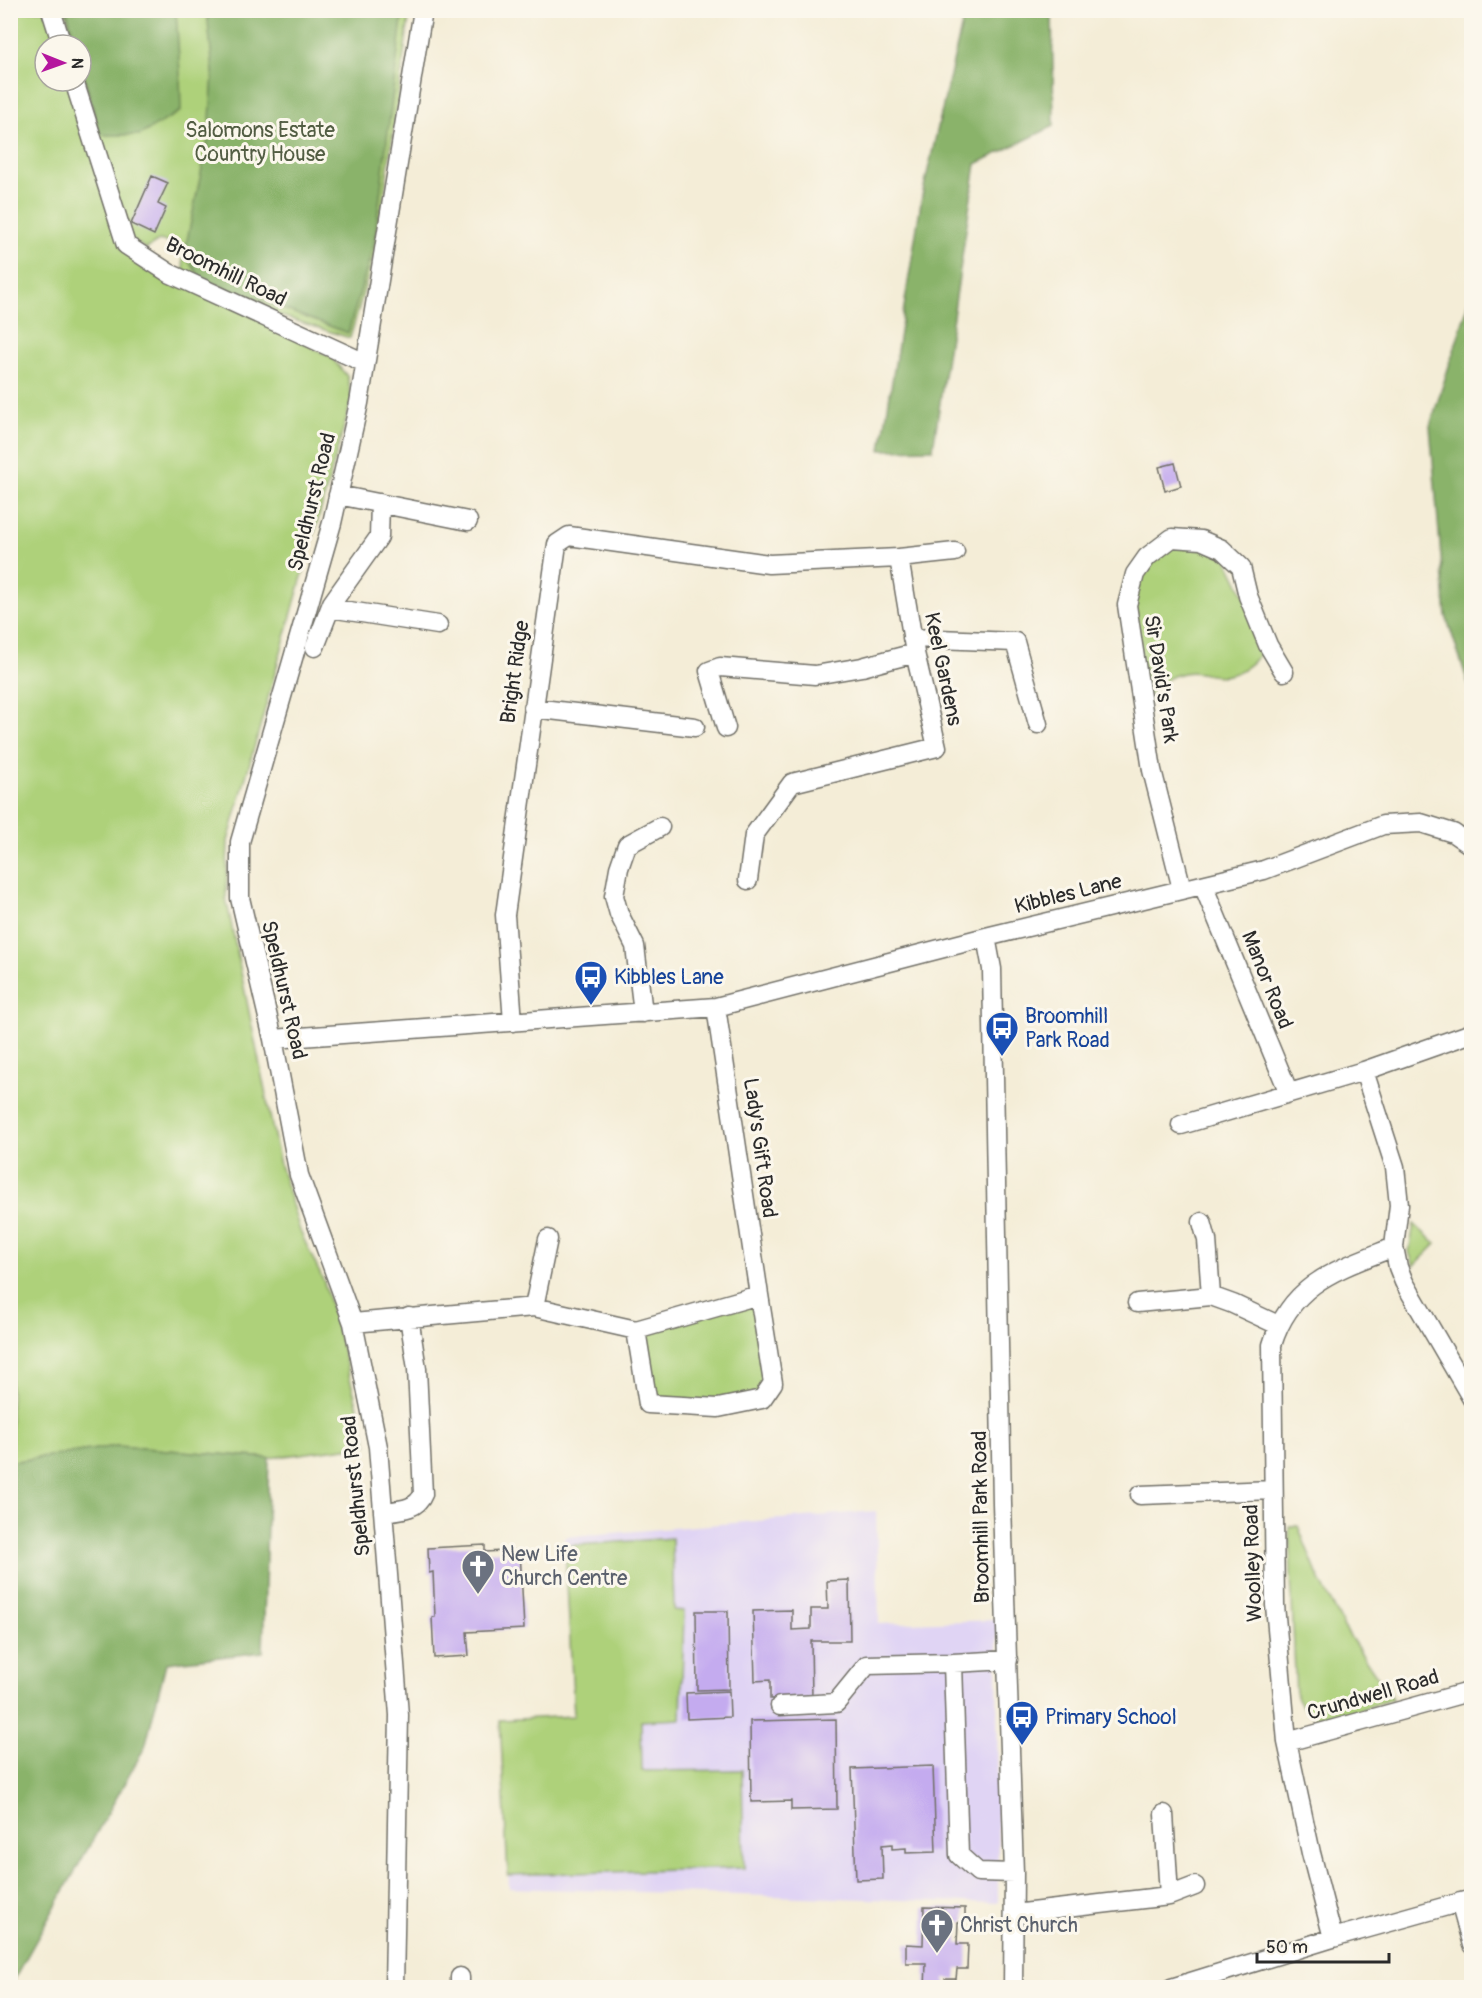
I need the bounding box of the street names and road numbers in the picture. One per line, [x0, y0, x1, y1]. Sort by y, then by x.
street label: Broomhill Road [161, 231, 291, 313]
street label: Speldhurst Road [282, 430, 342, 574]
street label: Keel Gardens [918, 610, 968, 729]
street label: Sir David's Park [1138, 613, 1184, 745]
street label: Bright Ridge [494, 618, 536, 725]
street label: Kibbles Lane [1012, 867, 1125, 920]
street label: Speldhurst Road [255, 918, 313, 1062]
street label: Manor Road [1235, 927, 1299, 1033]
street label: Lady's Gift Road [737, 1076, 783, 1220]
street label: Speldhurst Road [335, 1414, 377, 1558]
street label: Broomhill Park Road [966, 1430, 996, 1604]
street label: Woolley Road [1237, 1504, 1269, 1622]
street label: Crundwell Road [1304, 1663, 1442, 1727]

